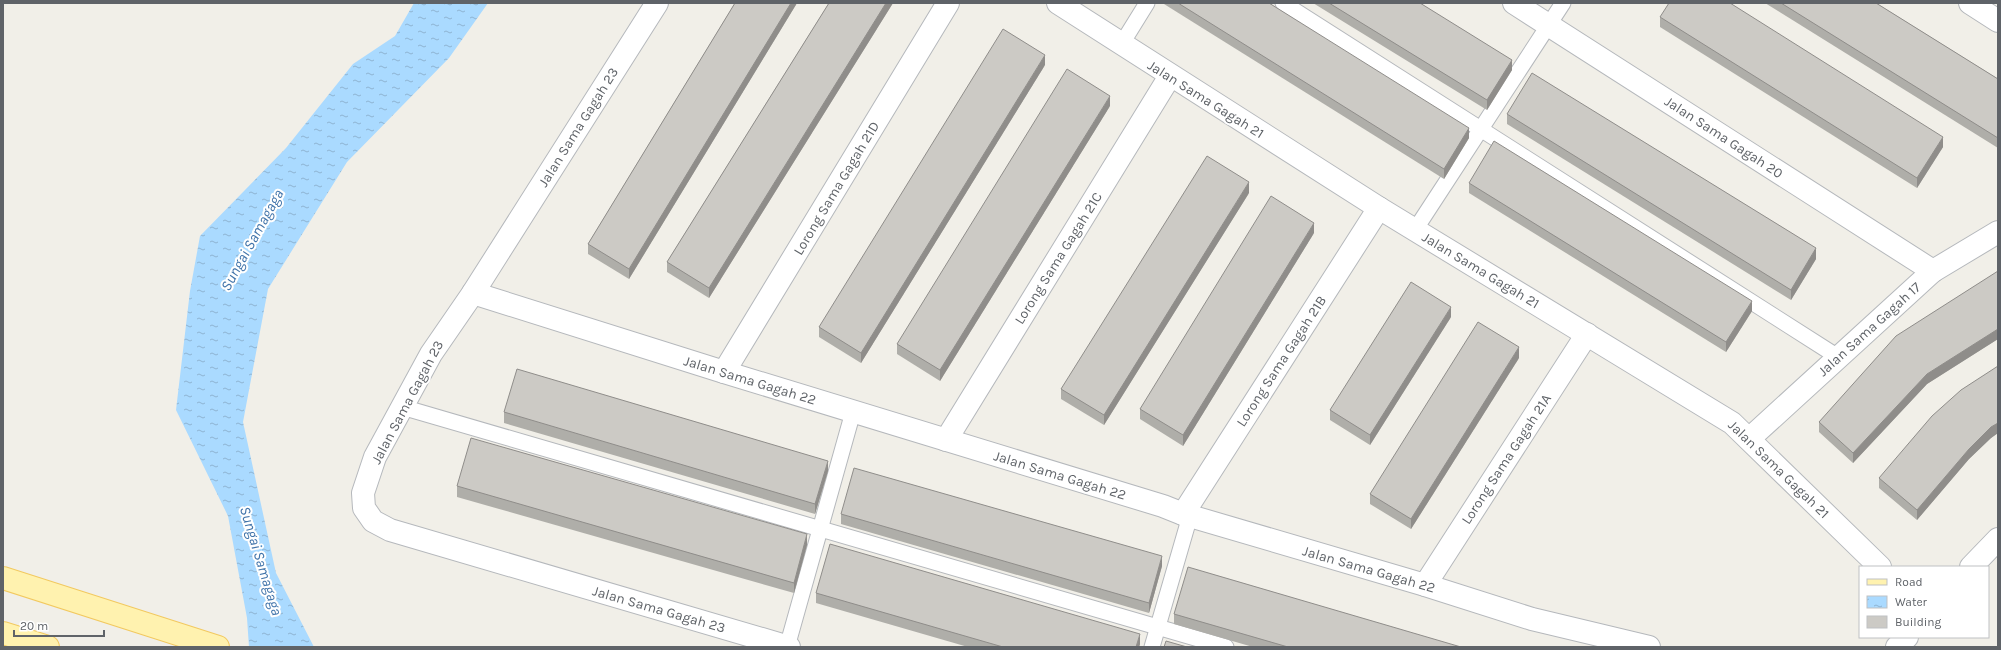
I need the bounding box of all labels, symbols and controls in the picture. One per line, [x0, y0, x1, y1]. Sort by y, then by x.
street label: Jalan Sama Gagah 21 [1144, 57, 1267, 142]
street label: Jalan Sama Gagah 23 [535, 64, 622, 190]
street label: Jalan Sama Gagah 20 [1661, 93, 1786, 182]
street label: Lorong Sama Gagah 21D [790, 118, 883, 258]
water label: Sungai Samagaga [217, 186, 287, 294]
street label: Lorong Sama Gagah 21C [1011, 189, 1106, 327]
street label: Jalan Sama Gagah 21 [1419, 229, 1543, 312]
street label: Jalan Sama Gagah 17 [1814, 278, 1925, 380]
street label: Lorong Sama Gagah 21B [1233, 293, 1330, 430]
street label: Jalan Sama Gagah 23 [368, 338, 447, 467]
street label: Jalan Sama Gagah 22 [682, 352, 818, 409]
street label: Lorong Sama Gagah 21A [1458, 391, 1555, 528]
street label: Jalan Sama Gagah 21 [1725, 417, 1833, 522]
street label: Jalan Sama Gagah 22 [992, 447, 1128, 504]
water label: Sungai Samagaga [236, 504, 286, 618]
street label: Jalan Sama Gagah 22 [1300, 542, 1437, 597]
legend [1859, 566, 1989, 638]
text: Road [1895, 575, 1923, 589]
street label: Jalan Sama Gagah 23 [590, 582, 727, 637]
text: Water [1895, 595, 1928, 609]
scale bar [14, 612, 104, 638]
text: Building [1895, 615, 1942, 629]
text: 20 m [20, 619, 48, 633]

